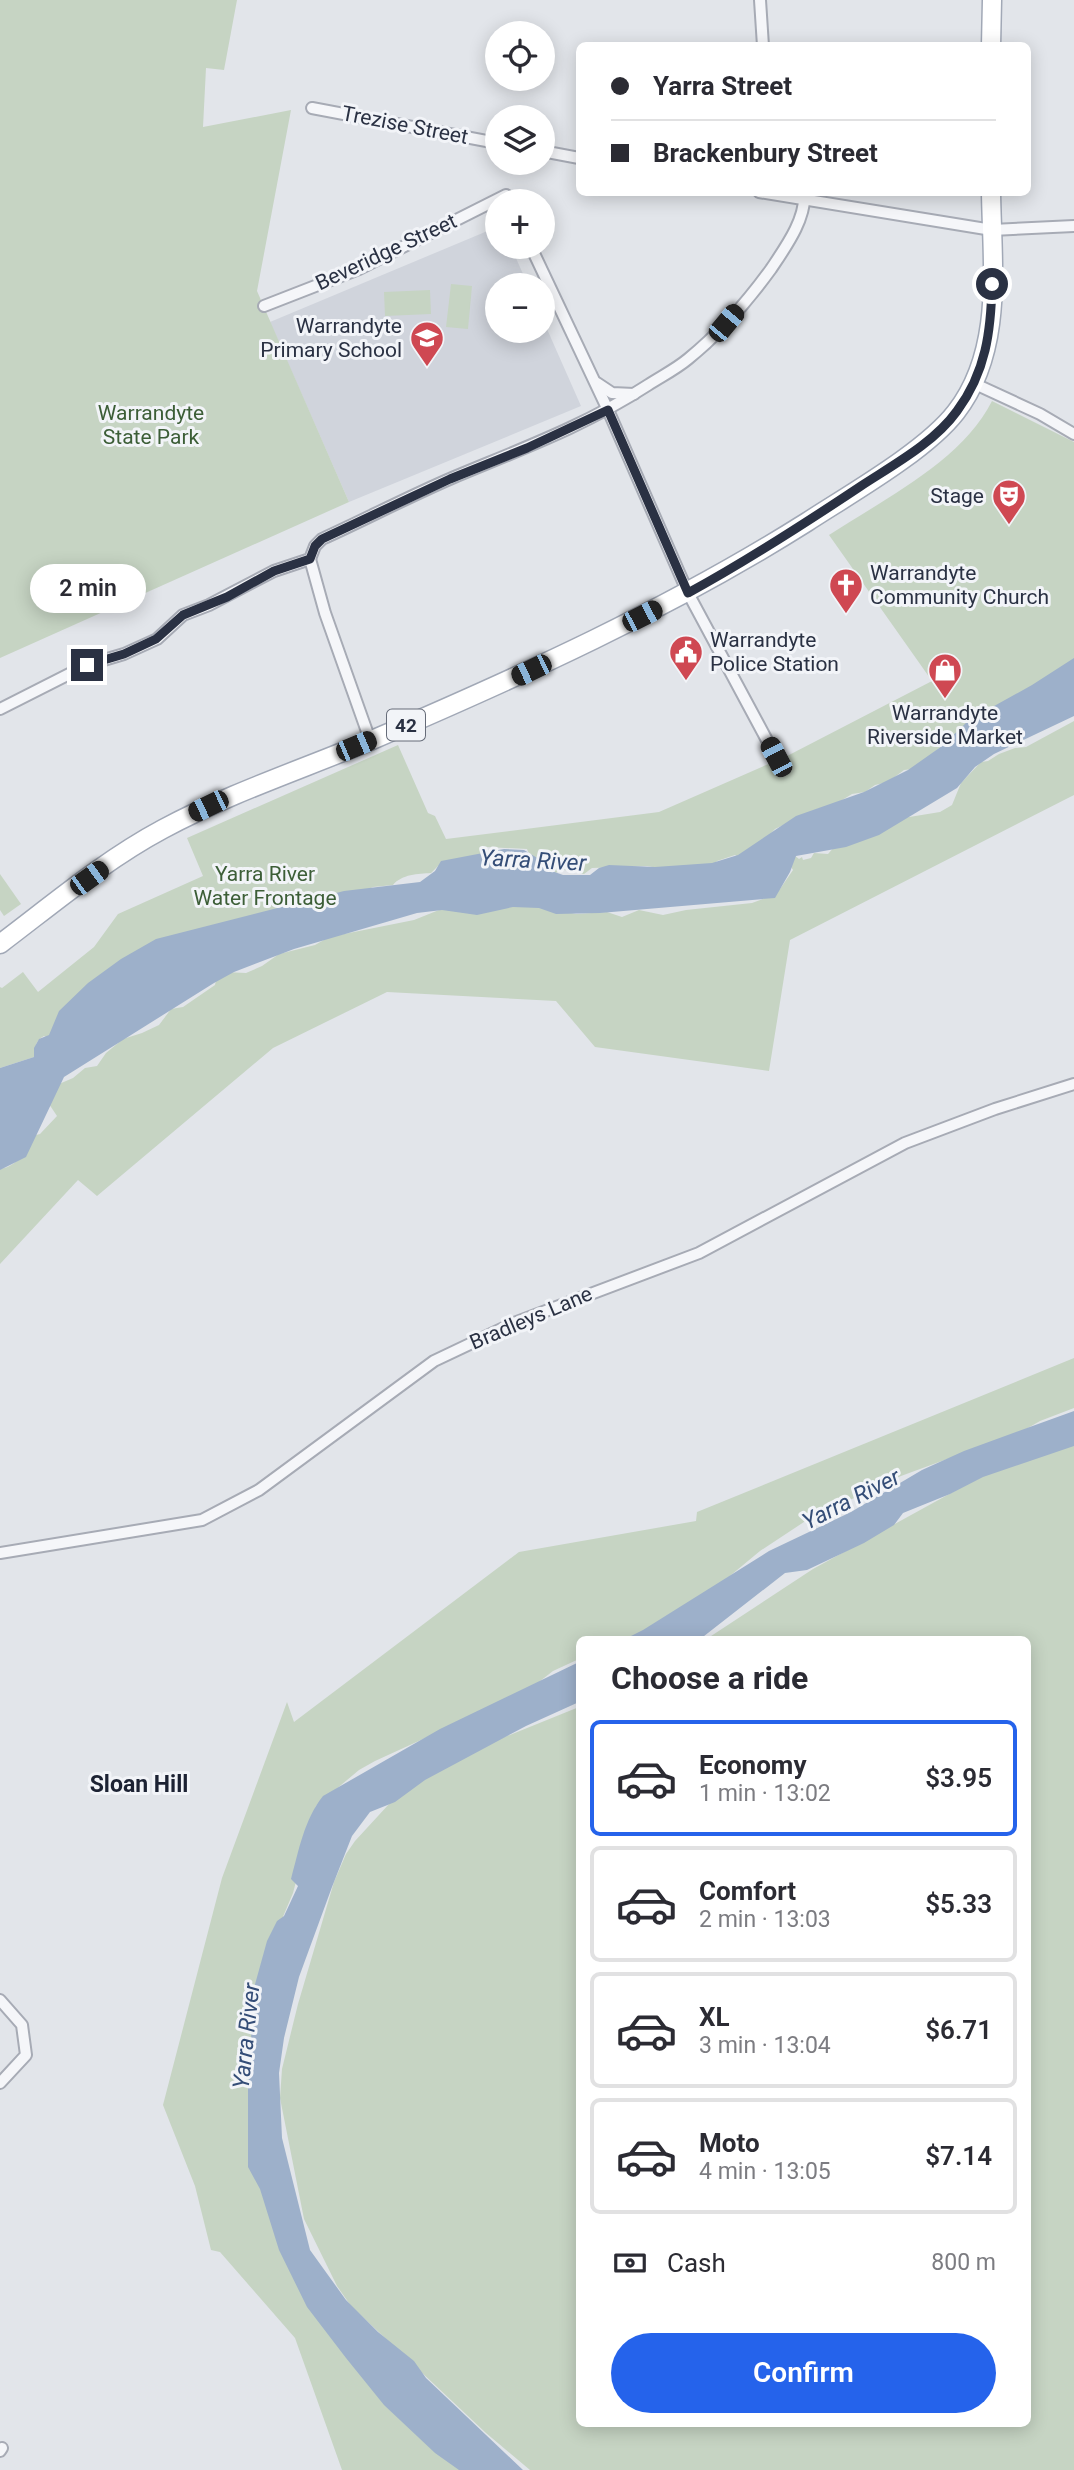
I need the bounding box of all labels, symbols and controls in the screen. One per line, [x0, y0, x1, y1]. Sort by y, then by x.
map controls [485, 21, 555, 343]
button: locate [485, 21, 555, 91]
text: Yarra Street [653, 71, 792, 101]
street label: Trezise Street [340, 101, 470, 149]
button: layers [485, 105, 555, 175]
text: Brackenbury Street [653, 138, 878, 168]
button: + [485, 189, 555, 259]
street label: Beveridge Street [312, 209, 460, 295]
route start [976, 268, 1008, 300]
button: − [485, 273, 555, 343]
car [705, 300, 748, 346]
place label: Warrandyte Primary School [260, 314, 402, 362]
school or university icon: Warrandyte Primary School [408, 319, 446, 368]
park label: Warrandyte State Park [98, 401, 204, 449]
theatre icon: Stage [990, 477, 1028, 526]
place label: Stage [930, 484, 984, 508]
place label: Warrandyte Community Church [870, 561, 1049, 609]
callout: 2 min [29, 564, 145, 612]
church icon: Warrandyte Community Church [827, 566, 865, 615]
text: 2 min [59, 575, 117, 602]
car [619, 597, 666, 635]
place label: Warrandyte Police Station [710, 628, 839, 676]
public building icon: Warrandyte Police Station [667, 633, 705, 682]
route end [71, 649, 103, 681]
car [508, 651, 555, 689]
shop icon: Warrandyte Riverside Market [926, 651, 964, 700]
place label: Warrandyte Riverside Market [867, 701, 1023, 749]
road number: 42 [387, 710, 425, 740]
car [333, 728, 380, 764]
car [757, 734, 796, 780]
car [185, 787, 232, 825]
water label: Yarra River [479, 844, 588, 877]
car [66, 857, 113, 899]
park label: Yarra River Water Frontage [193, 862, 337, 910]
street label: Bradleys Lane [466, 1281, 596, 1355]
water label: Yarra River [798, 1463, 906, 1536]
text: Choose a ride [611, 1659, 808, 1697]
icon: car [615, 1747, 678, 1810]
text: Economy [699, 1750, 806, 1780]
text: $3.95 [925, 1763, 992, 1793]
district label: Sloan Hill [90, 1771, 188, 1798]
text: 1 min · 13:02 [699, 1780, 831, 1807]
icon: car [615, 1873, 678, 1936]
text: Comfort [699, 1876, 796, 1906]
text: $5.33 [925, 1889, 992, 1919]
text: 2 min · 13:03 [699, 1906, 831, 1933]
water label: Yarra River [228, 1980, 266, 2090]
icon: car [615, 1999, 678, 2062]
text: XL [699, 2002, 730, 2032]
text: $6.71 [925, 2015, 992, 2045]
text: 3 min · 13:04 [699, 2032, 831, 2059]
icon: car [615, 2125, 678, 2188]
text: Moto [699, 2128, 760, 2158]
text: $7.14 [925, 2141, 992, 2171]
text: 4 min · 13:05 [699, 2158, 831, 2185]
icon: cash [611, 2244, 649, 2282]
text: Cash [667, 2248, 726, 2278]
text: 800 m [931, 2249, 996, 2276]
button: Confirm [611, 2333, 996, 2413]

